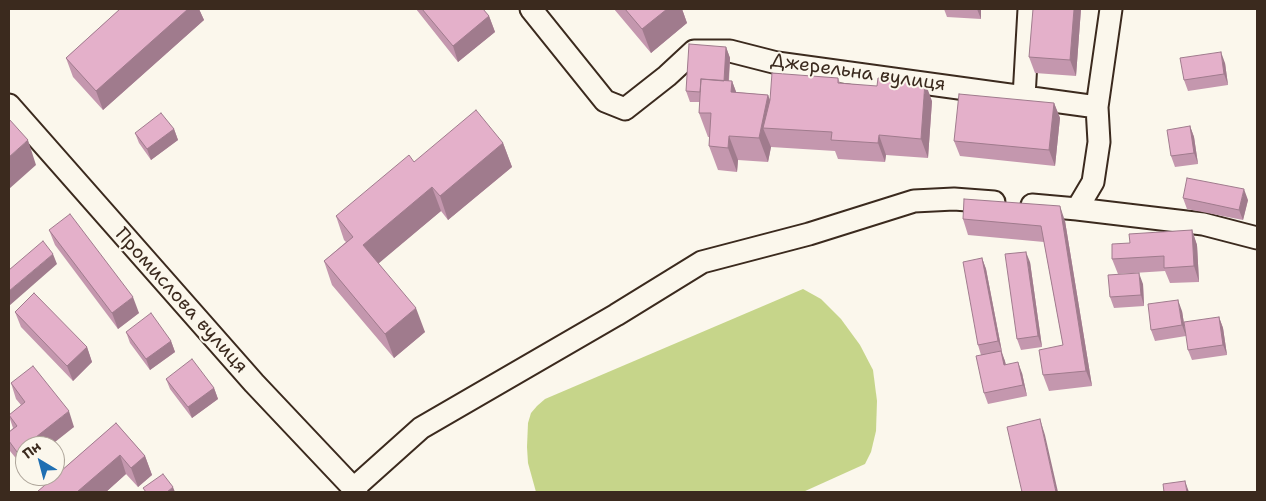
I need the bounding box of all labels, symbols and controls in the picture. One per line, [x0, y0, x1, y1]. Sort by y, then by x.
street label: Джерельна вулиця [769, 49, 947, 97]
street label: Промислова вулиця [110, 224, 252, 378]
north arrow [15, 436, 65, 486]
text: Пн [19, 437, 44, 463]

